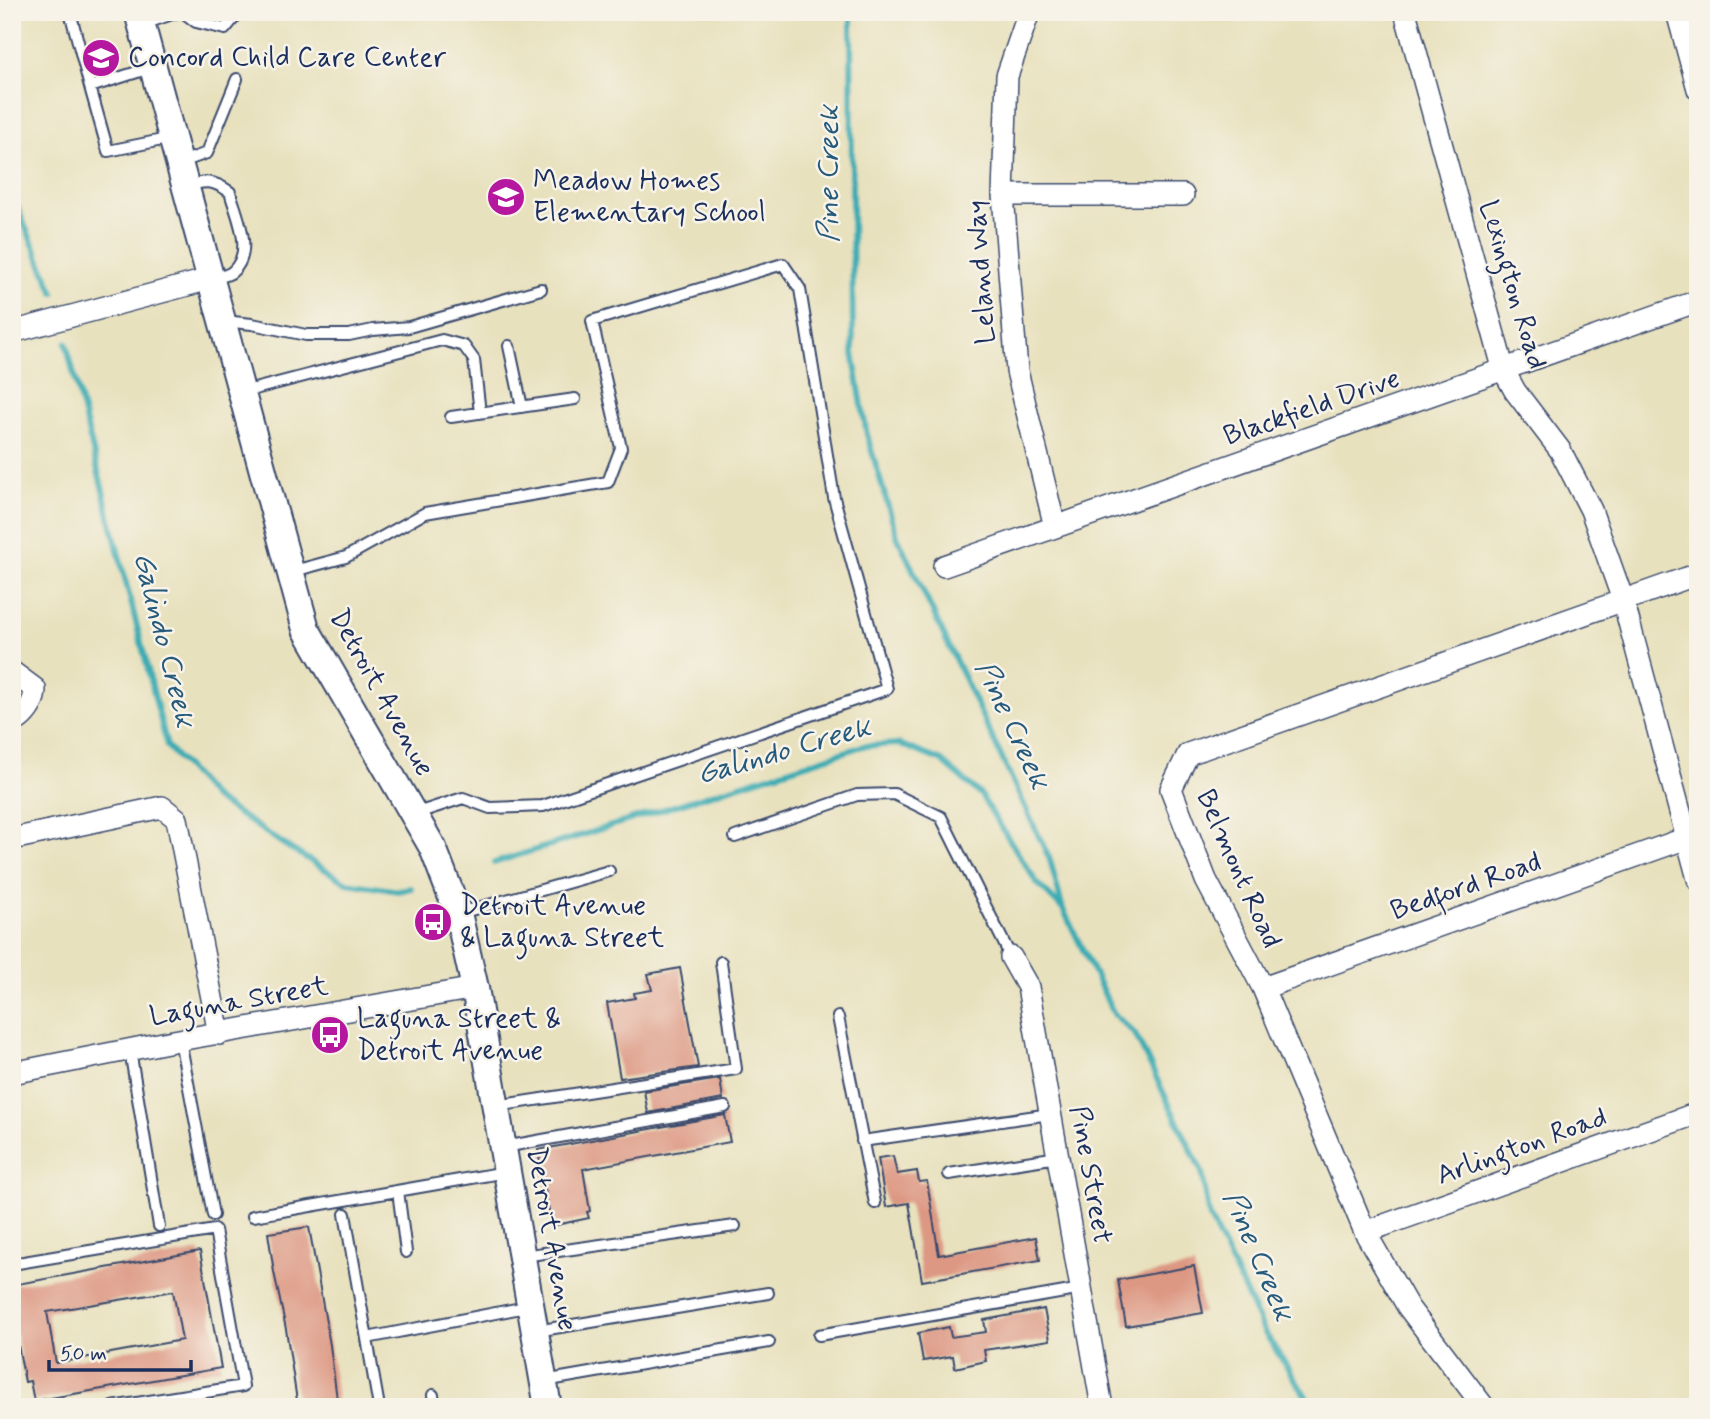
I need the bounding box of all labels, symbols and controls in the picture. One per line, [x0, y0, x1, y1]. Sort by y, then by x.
school or university icon: Concord Child Care Center [80, 37, 122, 79]
place label: Concord Child Care Center [128, 40, 447, 77]
water label: Pine Creek [810, 104, 849, 243]
place label: Meadow Homes Elementary School [533, 163, 766, 232]
school or university icon: Meadow Homes Elementary School [485, 176, 527, 218]
street label: Lexington Road [1466, 196, 1555, 375]
street label: Leland Way [959, 199, 1005, 345]
street label: Blackfield Drive [1219, 361, 1405, 455]
water label: Galindo Creek [123, 548, 205, 733]
street label: Detroit Avenue [320, 603, 442, 783]
water label: Pine Creek [965, 654, 1059, 797]
water label: Galindo Creek [692, 707, 877, 794]
street label: Belmont Road [1187, 784, 1289, 954]
street label: Bedford Road [1386, 844, 1547, 932]
place label: Detroit Avenue & Laguna Street [460, 888, 665, 960]
bus stop icon: Detroit Avenue & Laguna Street [412, 901, 454, 943]
street label: Laguna Street [147, 968, 332, 1039]
place label: Laguna Street & Detroit Avenue [357, 1001, 561, 1070]
bus stop icon: Laguna Street & Detroit Avenue [309, 1014, 351, 1056]
street label: Arlington Road [1432, 1099, 1613, 1198]
street label: Pine Street [1060, 1103, 1120, 1247]
street label: Detroit Avenue [517, 1144, 585, 1334]
water label: Pine Creek [1213, 1185, 1303, 1328]
scale bar [49, 1328, 191, 1372]
text: 50 m [60, 1340, 107, 1368]

